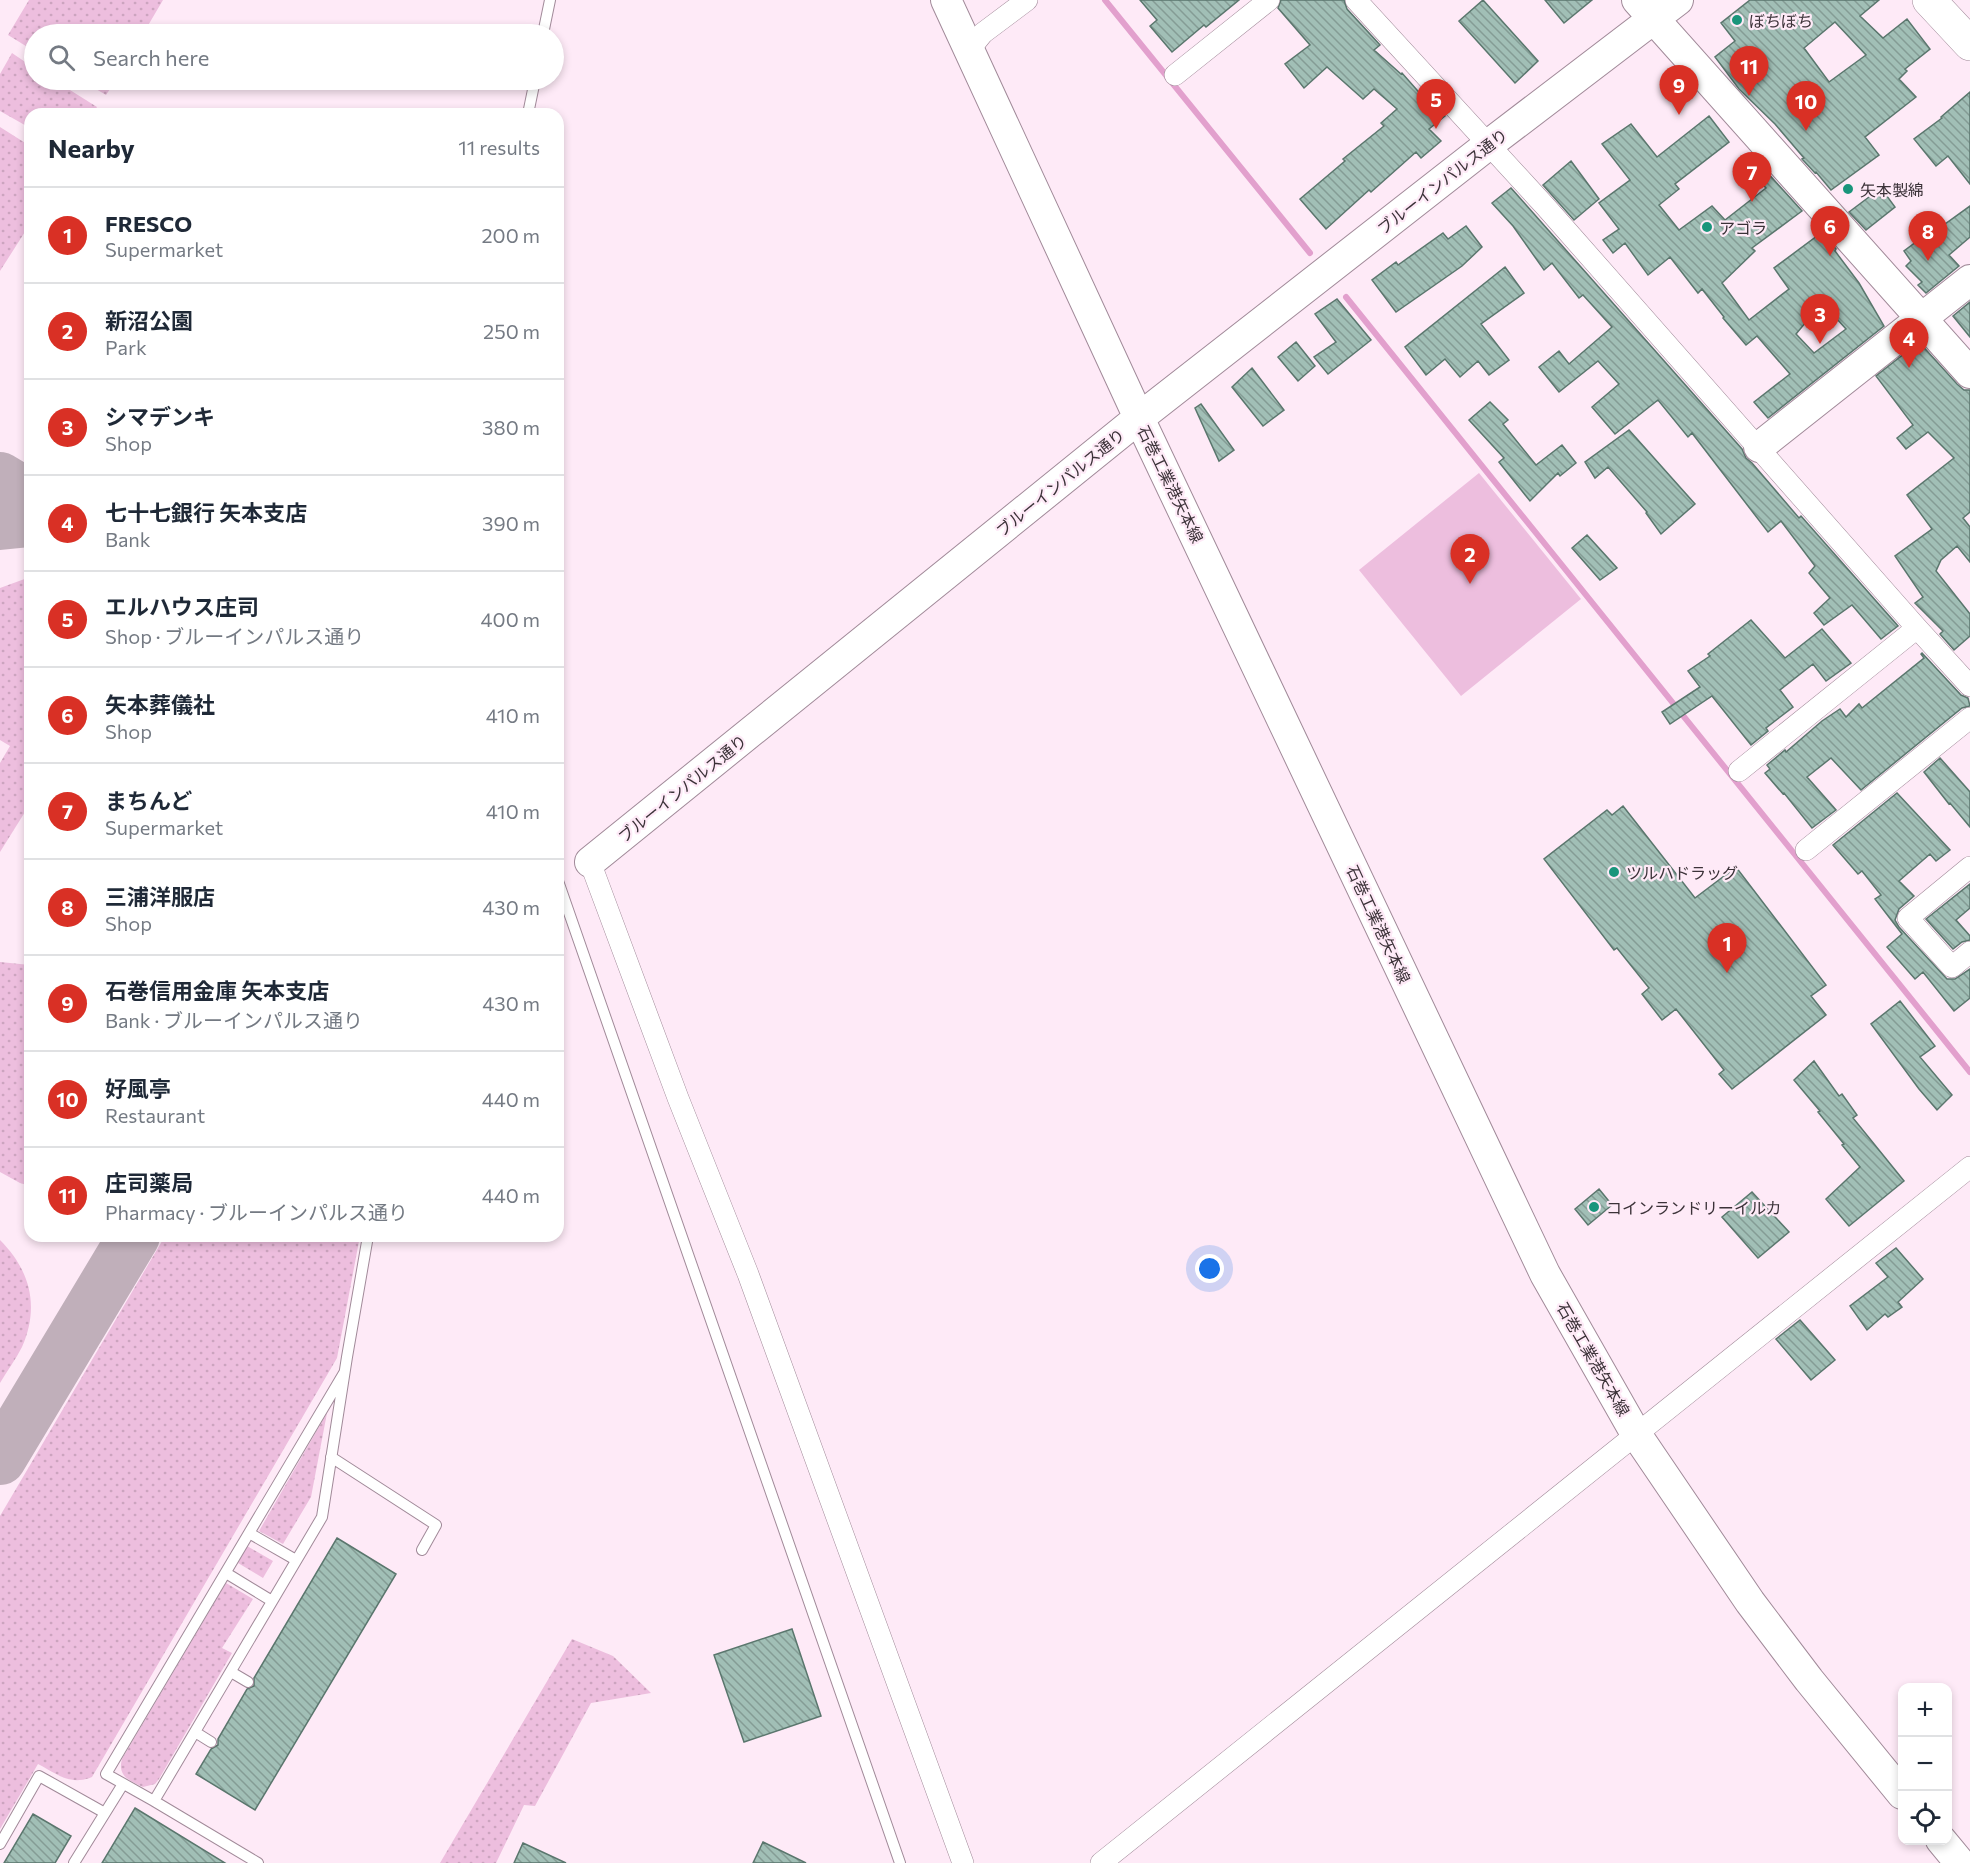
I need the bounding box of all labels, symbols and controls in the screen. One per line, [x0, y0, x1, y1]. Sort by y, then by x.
place label: ぼちぼち [1749, 11, 1813, 30]
marker: ぼちぼち [1730, 13, 1744, 27]
search box [24, 24, 564, 90]
icon: search [45, 41, 78, 74]
text: Search here [93, 44, 209, 71]
pin: 11 [1730, 46, 1768, 96]
pin: 9 [1660, 66, 1698, 115]
pin: 5 [1416, 80, 1456, 129]
pin: 10 [1786, 82, 1826, 131]
street label: ブルーインパルス通り [1373, 124, 1511, 238]
text: Nearby [48, 132, 135, 163]
text: 11 results [458, 135, 540, 159]
pin: 7 [1732, 152, 1772, 202]
place label: 矢本製綿 [1860, 180, 1924, 199]
marker: 矢本製綿 [1841, 182, 1855, 196]
pin: 6 [1810, 206, 1850, 256]
text: FRESCO [105, 210, 192, 237]
pin: 8 [1908, 212, 1948, 261]
place label: アゴラ [1719, 218, 1767, 237]
marker: アゴラ [1700, 220, 1714, 234]
text: 1 [63, 223, 72, 247]
text: 200 m [482, 223, 540, 247]
text: Supermarket [105, 237, 223, 261]
pin: 3 [1800, 294, 1840, 344]
text: 新沼公園 [105, 307, 193, 334]
pin: 4 [1890, 318, 1928, 368]
text: 2 [62, 319, 73, 343]
text: 250 m [483, 319, 540, 343]
text: Park [105, 335, 147, 359]
text: シマデンキ [105, 403, 215, 430]
text: 3 [62, 415, 73, 439]
text: 380 m [482, 415, 540, 439]
street label: 石巻工業港矢本線 [1134, 422, 1208, 546]
street label: ブルーインパルス通り [992, 424, 1128, 540]
text: Shop [105, 431, 152, 455]
text: 七十七銀行 矢本支店 [105, 499, 307, 526]
text: 4 [61, 511, 74, 535]
text: 390 m [482, 511, 540, 535]
text: Bank [105, 527, 151, 551]
pin: 2 [1450, 534, 1490, 584]
text: エルハウス庄司 [105, 593, 259, 620]
text: 5 [62, 607, 73, 631]
text: 400 m [481, 607, 540, 631]
text: Shop · ブルーインパルス通り [105, 624, 364, 648]
text: 矢本葬儀社 [105, 691, 215, 718]
text: 6 [61, 703, 74, 727]
text: 410 m [486, 703, 540, 727]
text: Shop [105, 719, 152, 743]
street label: ブルーインパルス通り [614, 730, 750, 846]
text: まちんど [105, 787, 192, 814]
text: 7 [62, 799, 73, 823]
text: 410 m [486, 799, 540, 823]
text: Supermarket [105, 815, 223, 839]
street label: 石巻工業港矢本線 [1343, 862, 1415, 986]
place label: ツルハドラッグ [1626, 863, 1738, 882]
marker: ツルハドラッグ [1607, 865, 1621, 879]
text: 三浦洋服店 [105, 883, 215, 910]
text: 8 [61, 895, 74, 919]
text: 430 m [482, 895, 540, 919]
text: Shop [105, 911, 152, 935]
pin: 1 [1708, 924, 1746, 973]
text: 石巻信用金庫 矢本支店 [105, 977, 329, 1004]
text: 9 [61, 991, 74, 1015]
text: 430 m [482, 991, 540, 1015]
text: Bank · ブルーインパルス通り [105, 1008, 363, 1032]
text: 好風亭 [105, 1075, 171, 1102]
text: 10 [56, 1087, 79, 1111]
text: 440 m [482, 1087, 540, 1111]
text: Restaurant [105, 1103, 205, 1127]
text: 庄司薬局 [105, 1169, 193, 1196]
text: 11 [58, 1183, 77, 1207]
text: 440 m [482, 1183, 540, 1207]
place label: コインランドリーイルカ [1606, 1198, 1782, 1217]
text: Pharmacy · ブルーインパルス通り [105, 1200, 408, 1224]
marker: コインランドリーイルカ [1587, 1200, 1601, 1214]
your location [1195, 1254, 1224, 1283]
street label: 石巻工業港矢本線 [1554, 1299, 1634, 1419]
map controls [1898, 1683, 1952, 1845]
button: + [1898, 1683, 1952, 1737]
button: − [1898, 1737, 1952, 1791]
button: locate [1898, 1791, 1952, 1845]

